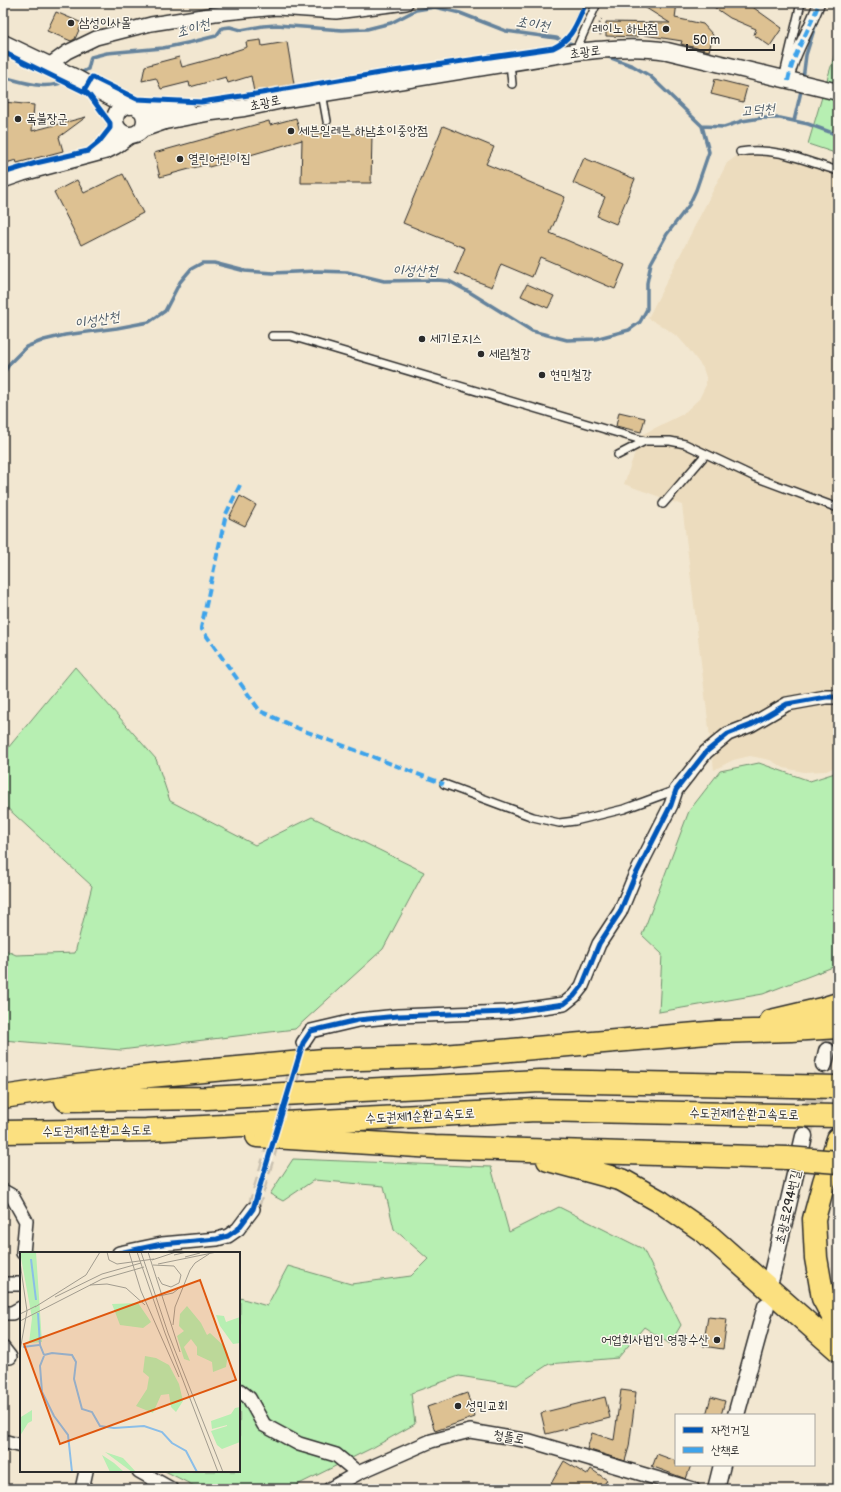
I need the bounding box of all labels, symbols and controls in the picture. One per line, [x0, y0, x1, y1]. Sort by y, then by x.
water label: 초이천 [515, 13, 553, 35]
place label: 삼성이사몰 [79, 15, 131, 31]
water label: 초이천 [174, 15, 213, 41]
marker: 삼성이사몰 [66, 18, 76, 28]
place label: 레이노 하남점 [592, 21, 658, 37]
marker: 레이노 하남점 [661, 24, 671, 34]
scale bar [687, 26, 774, 52]
text: 50 m [693, 33, 720, 48]
street label: 초광로 [568, 42, 602, 62]
street label: 초광로 [248, 92, 282, 114]
water label: 고덕천 [740, 100, 777, 120]
place label: 독불장군 [26, 111, 68, 127]
marker: 독불장군 [13, 114, 23, 124]
place label: 세븐일레븐 하남초이중앙점 [299, 123, 428, 139]
marker: 세븐일레븐 하남초이중앙점 [286, 126, 296, 136]
place label: 열린어린이집 [188, 151, 251, 167]
marker: 열린어린이집 [175, 154, 185, 164]
water label: 이성산천 [392, 262, 439, 279]
water label: 이성산천 [73, 307, 122, 332]
place label: 세기로지스 [430, 331, 482, 347]
marker: 세기로지스 [417, 334, 427, 344]
place label: 세림철강 [489, 346, 531, 362]
marker: 세림철강 [476, 349, 486, 359]
place label: 현민철강 [550, 367, 592, 383]
marker: 현민철강 [537, 370, 547, 380]
street label: 수도권제1순환고속도로 [365, 1105, 475, 1127]
street label: 수도권제1순환고속도로 [689, 1105, 799, 1123]
street label: 수도권제1순환고속도로 [42, 1122, 152, 1140]
street label: 초광로294번길 [772, 1168, 804, 1246]
inset map [20, 1252, 240, 1472]
place label: 어업회사법인 영광수산 [601, 1332, 709, 1348]
marker: 어업회사법인 영광수산 [712, 1335, 722, 1345]
place label: 성민교회 [466, 1398, 508, 1414]
marker: 성민교회 [453, 1401, 463, 1411]
legend [675, 1414, 815, 1466]
text: 자전거길 [711, 1423, 750, 1438]
street label: 청뜰로 [492, 1426, 526, 1448]
text: 산책로 [711, 1443, 740, 1458]

